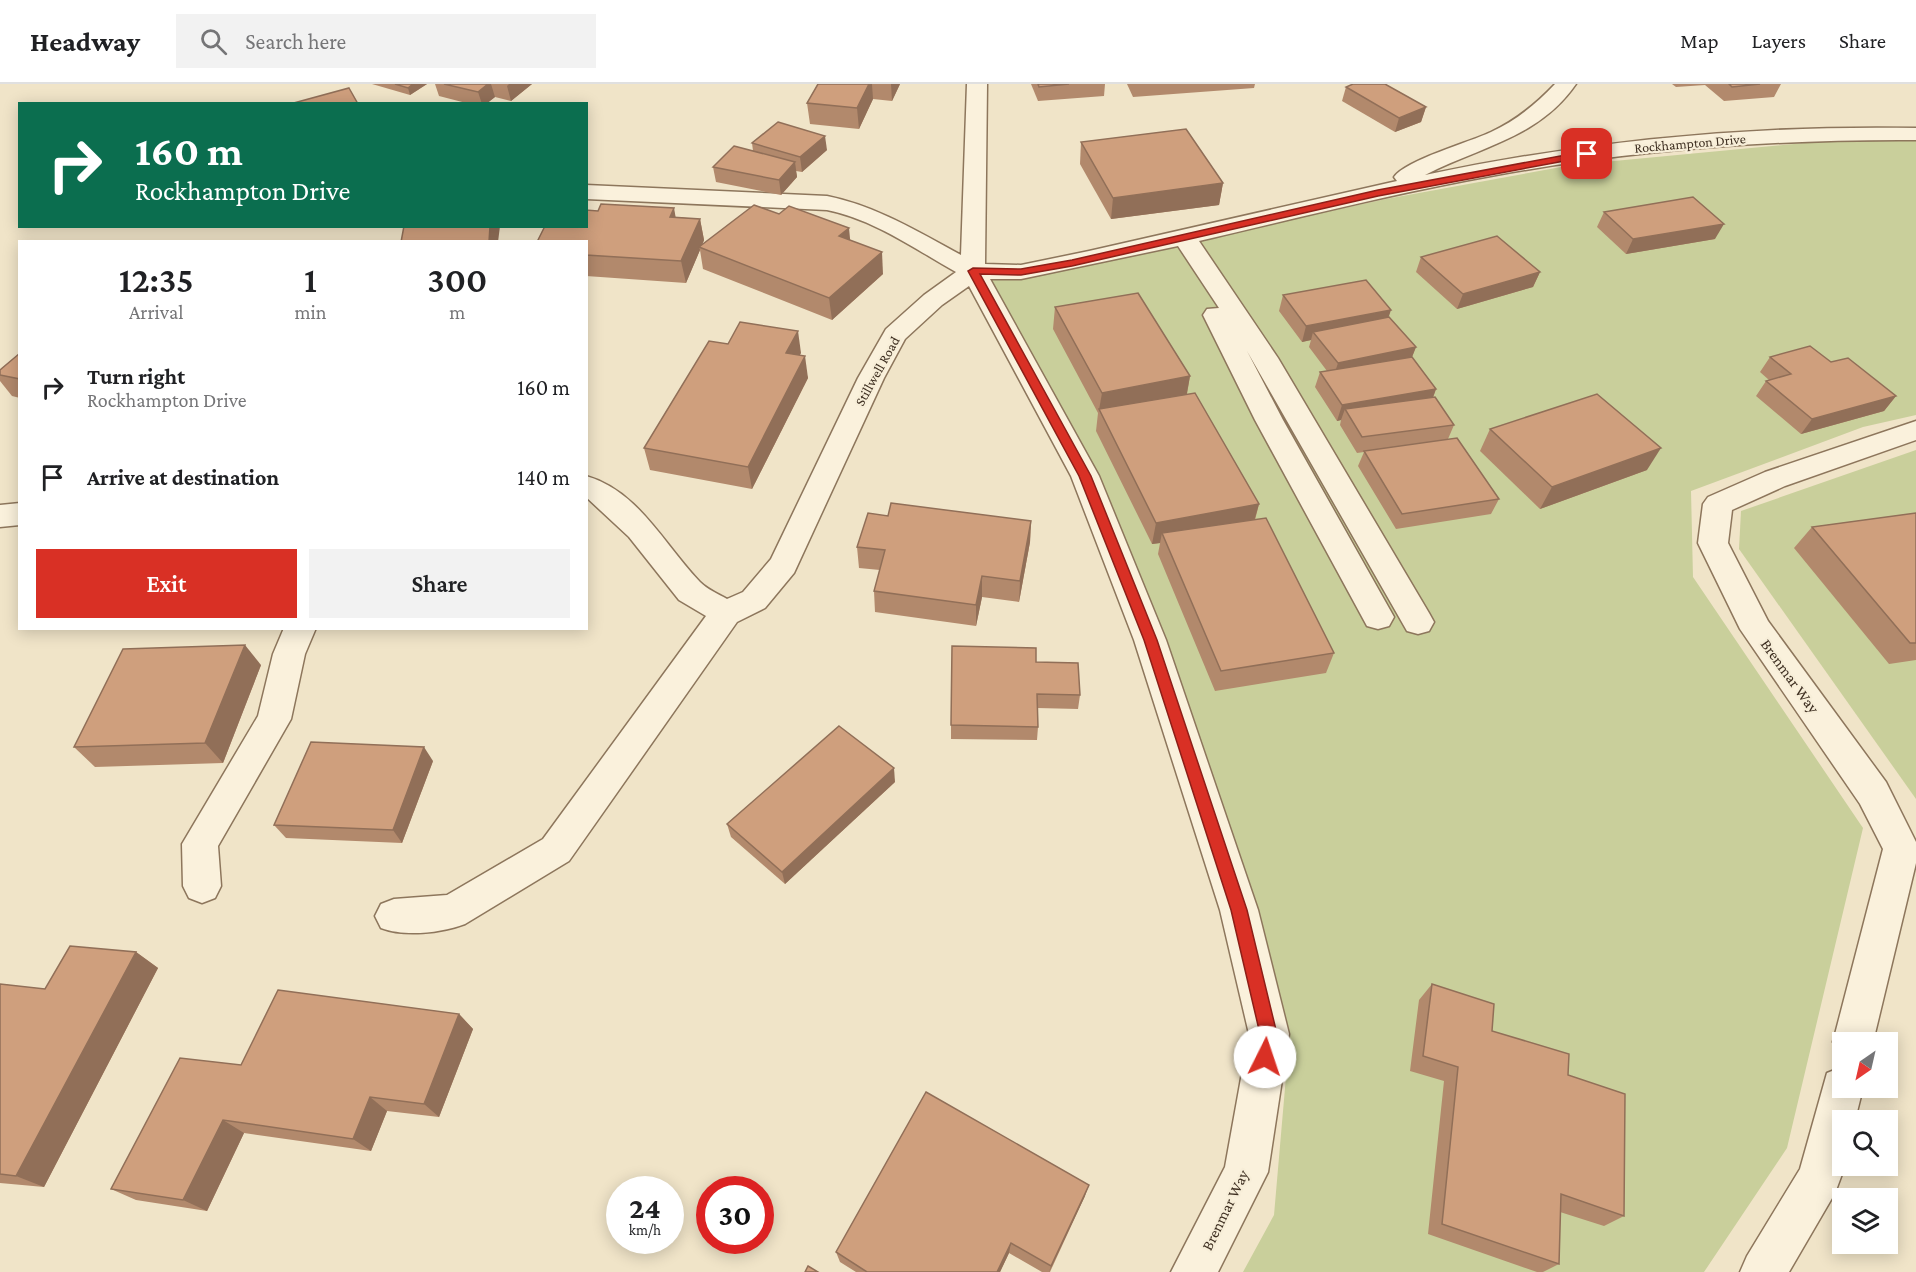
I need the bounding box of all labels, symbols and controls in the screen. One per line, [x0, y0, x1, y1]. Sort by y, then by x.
search box [176, 14, 596, 68]
icon: search [197, 25, 230, 58]
text: Headway [30, 26, 140, 57]
text: Search here [245, 29, 346, 54]
text: Map [1680, 29, 1719, 53]
text: Layers [1752, 29, 1806, 53]
text: Share [1839, 29, 1886, 53]
icon: right [36, 126, 114, 204]
text: 160 m [135, 127, 243, 174]
pin [1561, 128, 1612, 179]
street label: Rockhampton Drive [1634, 130, 1746, 156]
icon: arrive [1570, 137, 1603, 170]
text: Rockhampton Drive [135, 176, 350, 206]
text: 12:35 [119, 260, 194, 300]
text: 1 [304, 260, 317, 300]
text: 300 [427, 260, 487, 300]
text: Arrival [129, 301, 183, 323]
text: min [294, 301, 327, 323]
text: m [449, 301, 465, 323]
street label: Stillwell Road [851, 333, 903, 409]
text: Turn right [87, 364, 185, 389]
icon: right [36, 371, 69, 404]
text: 160 m [517, 375, 570, 400]
text: Rockhampton Drive [87, 389, 246, 411]
icon: arrive [36, 461, 69, 494]
text: Arrive at destination [87, 465, 279, 490]
text: 140 m [517, 465, 570, 490]
button: Exit [36, 549, 297, 618]
button: Share [309, 549, 570, 618]
street label: Brenmar Way [1757, 636, 1823, 717]
position arrow [1233, 1025, 1297, 1089]
north arrow [1832, 1032, 1898, 1098]
map controls [1832, 1032, 1898, 1254]
button: search [1832, 1110, 1898, 1176]
street label: Brenmar Way [1198, 1166, 1253, 1253]
speed limit sign: 30 [696, 1176, 774, 1254]
button: layers [1832, 1188, 1898, 1254]
text: 24 [629, 1191, 661, 1224]
text: km/h [629, 1222, 661, 1238]

